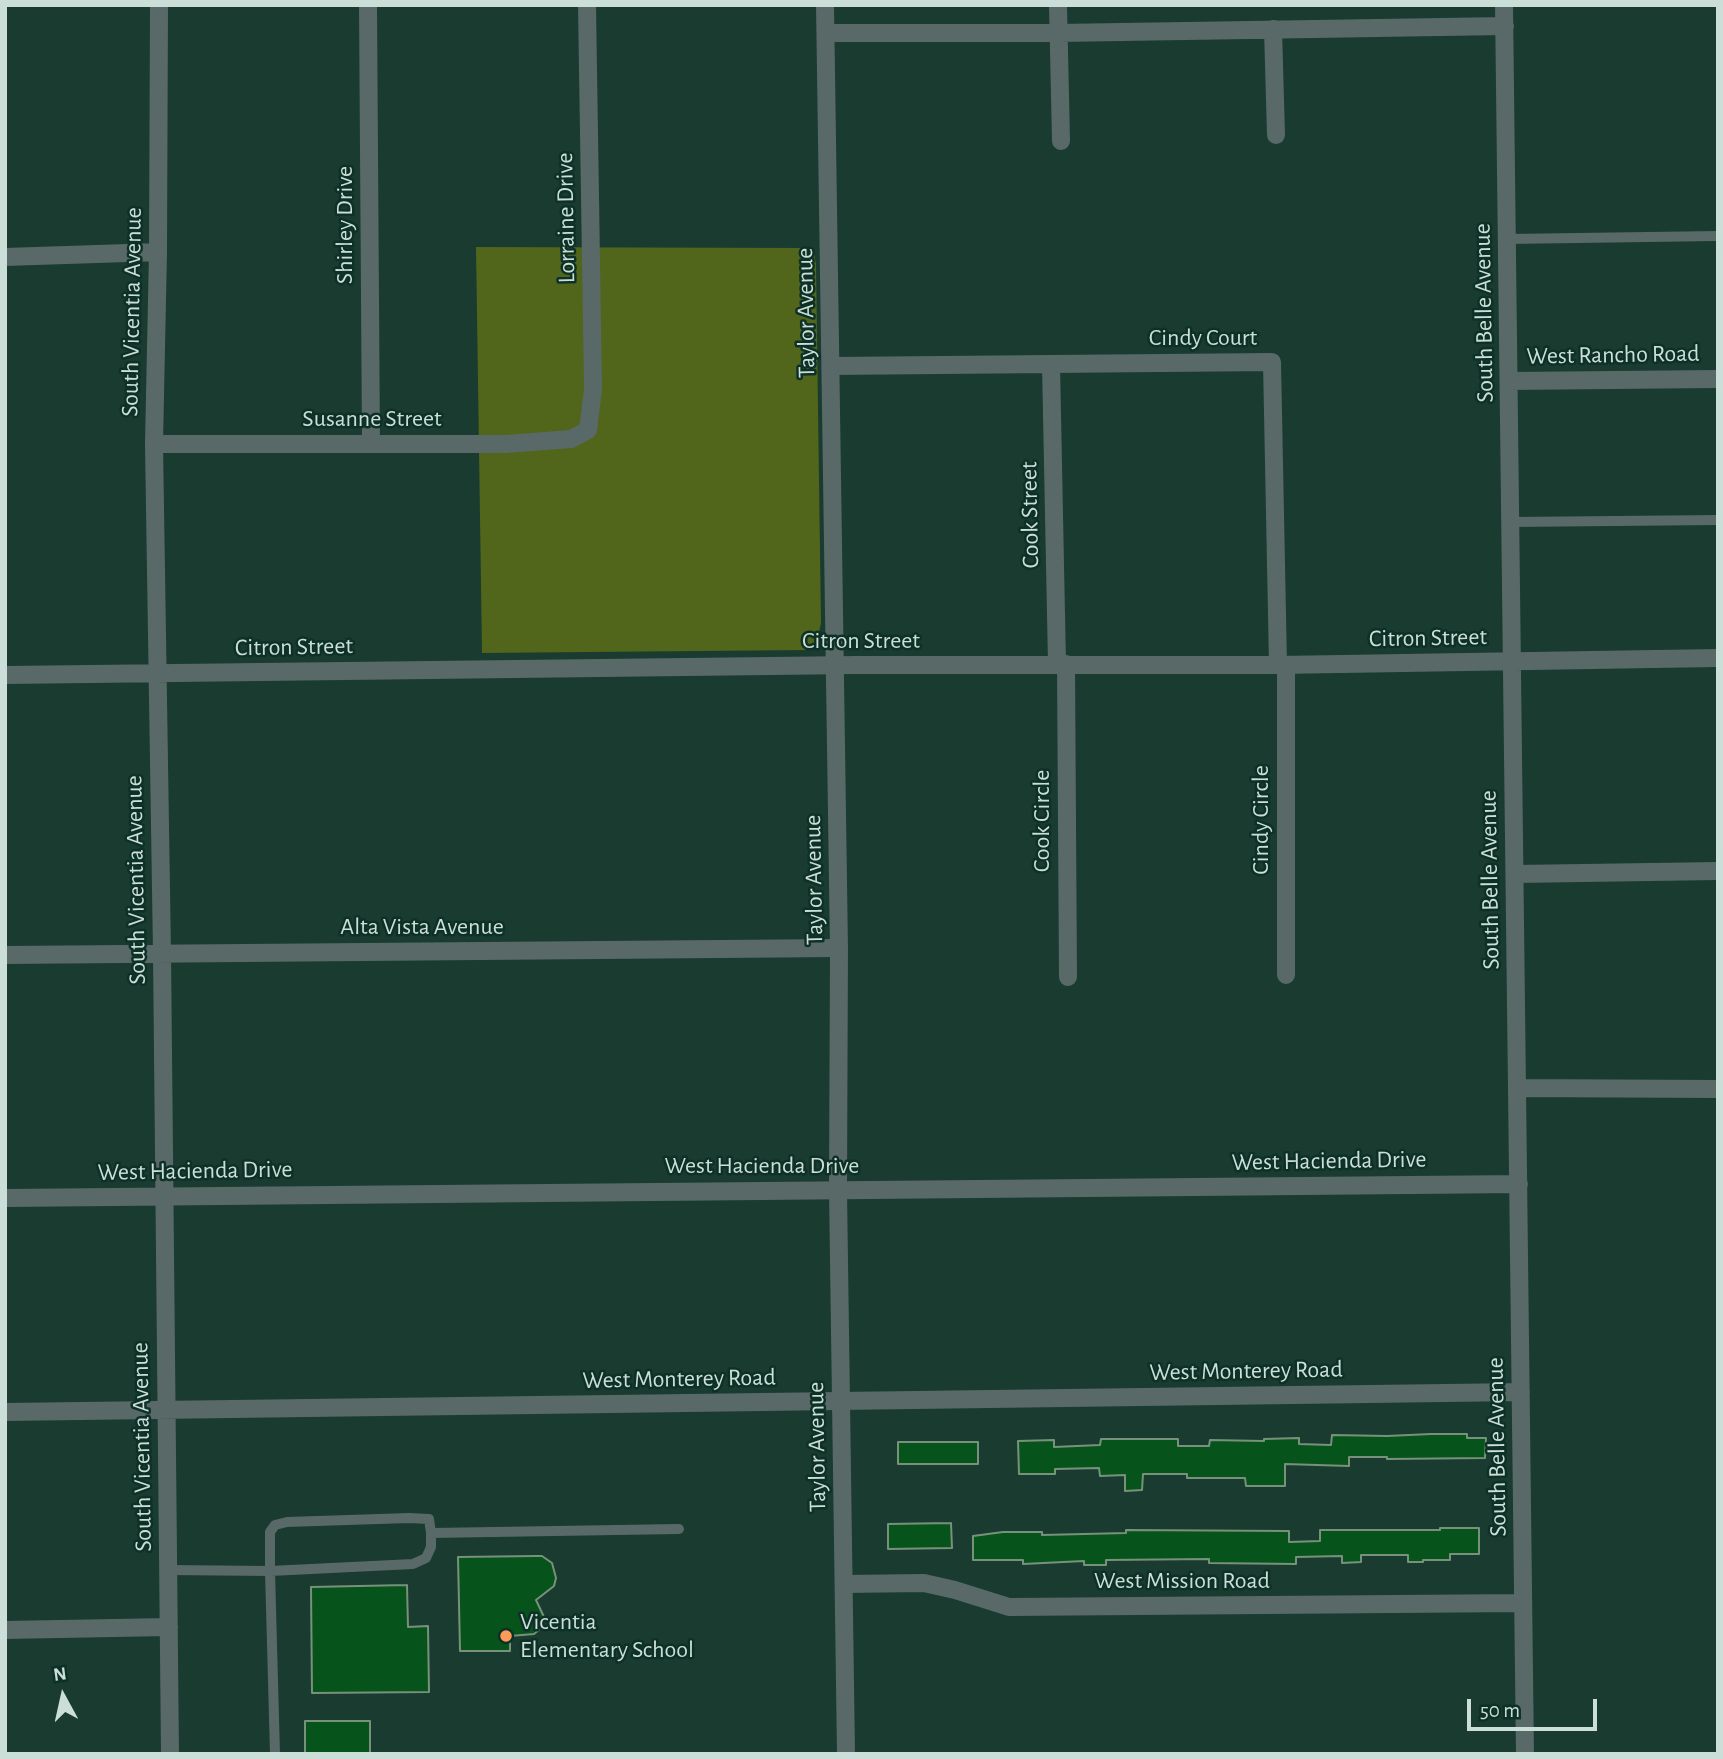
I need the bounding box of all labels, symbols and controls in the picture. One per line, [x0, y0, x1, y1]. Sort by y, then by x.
street label: Lorraine Drive [550, 152, 582, 284]
street label: Shirley Drive [331, 166, 359, 284]
street label: South Vicentia Avenue [116, 207, 148, 417]
street label: South Belle Avenue [1468, 223, 1500, 403]
street label: Taylor Avenue [790, 248, 822, 378]
street label: Cindy Court [1149, 324, 1257, 352]
street label: West Rancho Road [1526, 339, 1700, 371]
street label: Susanne Street [302, 405, 442, 433]
street label: Cook Street [1015, 461, 1045, 569]
street label: Citron Street [1369, 623, 1487, 653]
street label: Citron Street [802, 627, 920, 655]
street label: Citron Street [235, 632, 353, 662]
street label: Cindy Circle [1247, 765, 1275, 875]
street label: Cook Circle [1028, 770, 1056, 872]
street label: South Vicentia Avenue [120, 775, 152, 985]
street label: South Belle Avenue [1474, 790, 1506, 970]
street label: Taylor Avenue [798, 815, 830, 945]
street label: Alta Vista Avenue [340, 913, 504, 941]
street label: West Hacienda Drive [1231, 1145, 1427, 1177]
street label: West Hacienda Drive [665, 1152, 859, 1180]
street label: West Hacienda Drive [97, 1155, 293, 1187]
street label: South Vicentia Avenue [126, 1342, 158, 1552]
street label: West Monterey Road [1149, 1355, 1343, 1387]
street label: South Belle Avenue [1481, 1357, 1513, 1537]
street label: West Monterey Road [582, 1363, 776, 1395]
street label: Taylor Avenue [801, 1382, 833, 1512]
street label: West Mission Road [1094, 1567, 1270, 1595]
place label: Vicentia Elementary School [520, 1608, 694, 1664]
marker: Vicentia Elementary School [498, 1628, 514, 1644]
north arrow [28, 1661, 98, 1731]
text: N [52, 1664, 68, 1685]
scale bar [1471, 1686, 1600, 1730]
text: 50 m [1480, 1700, 1520, 1721]

